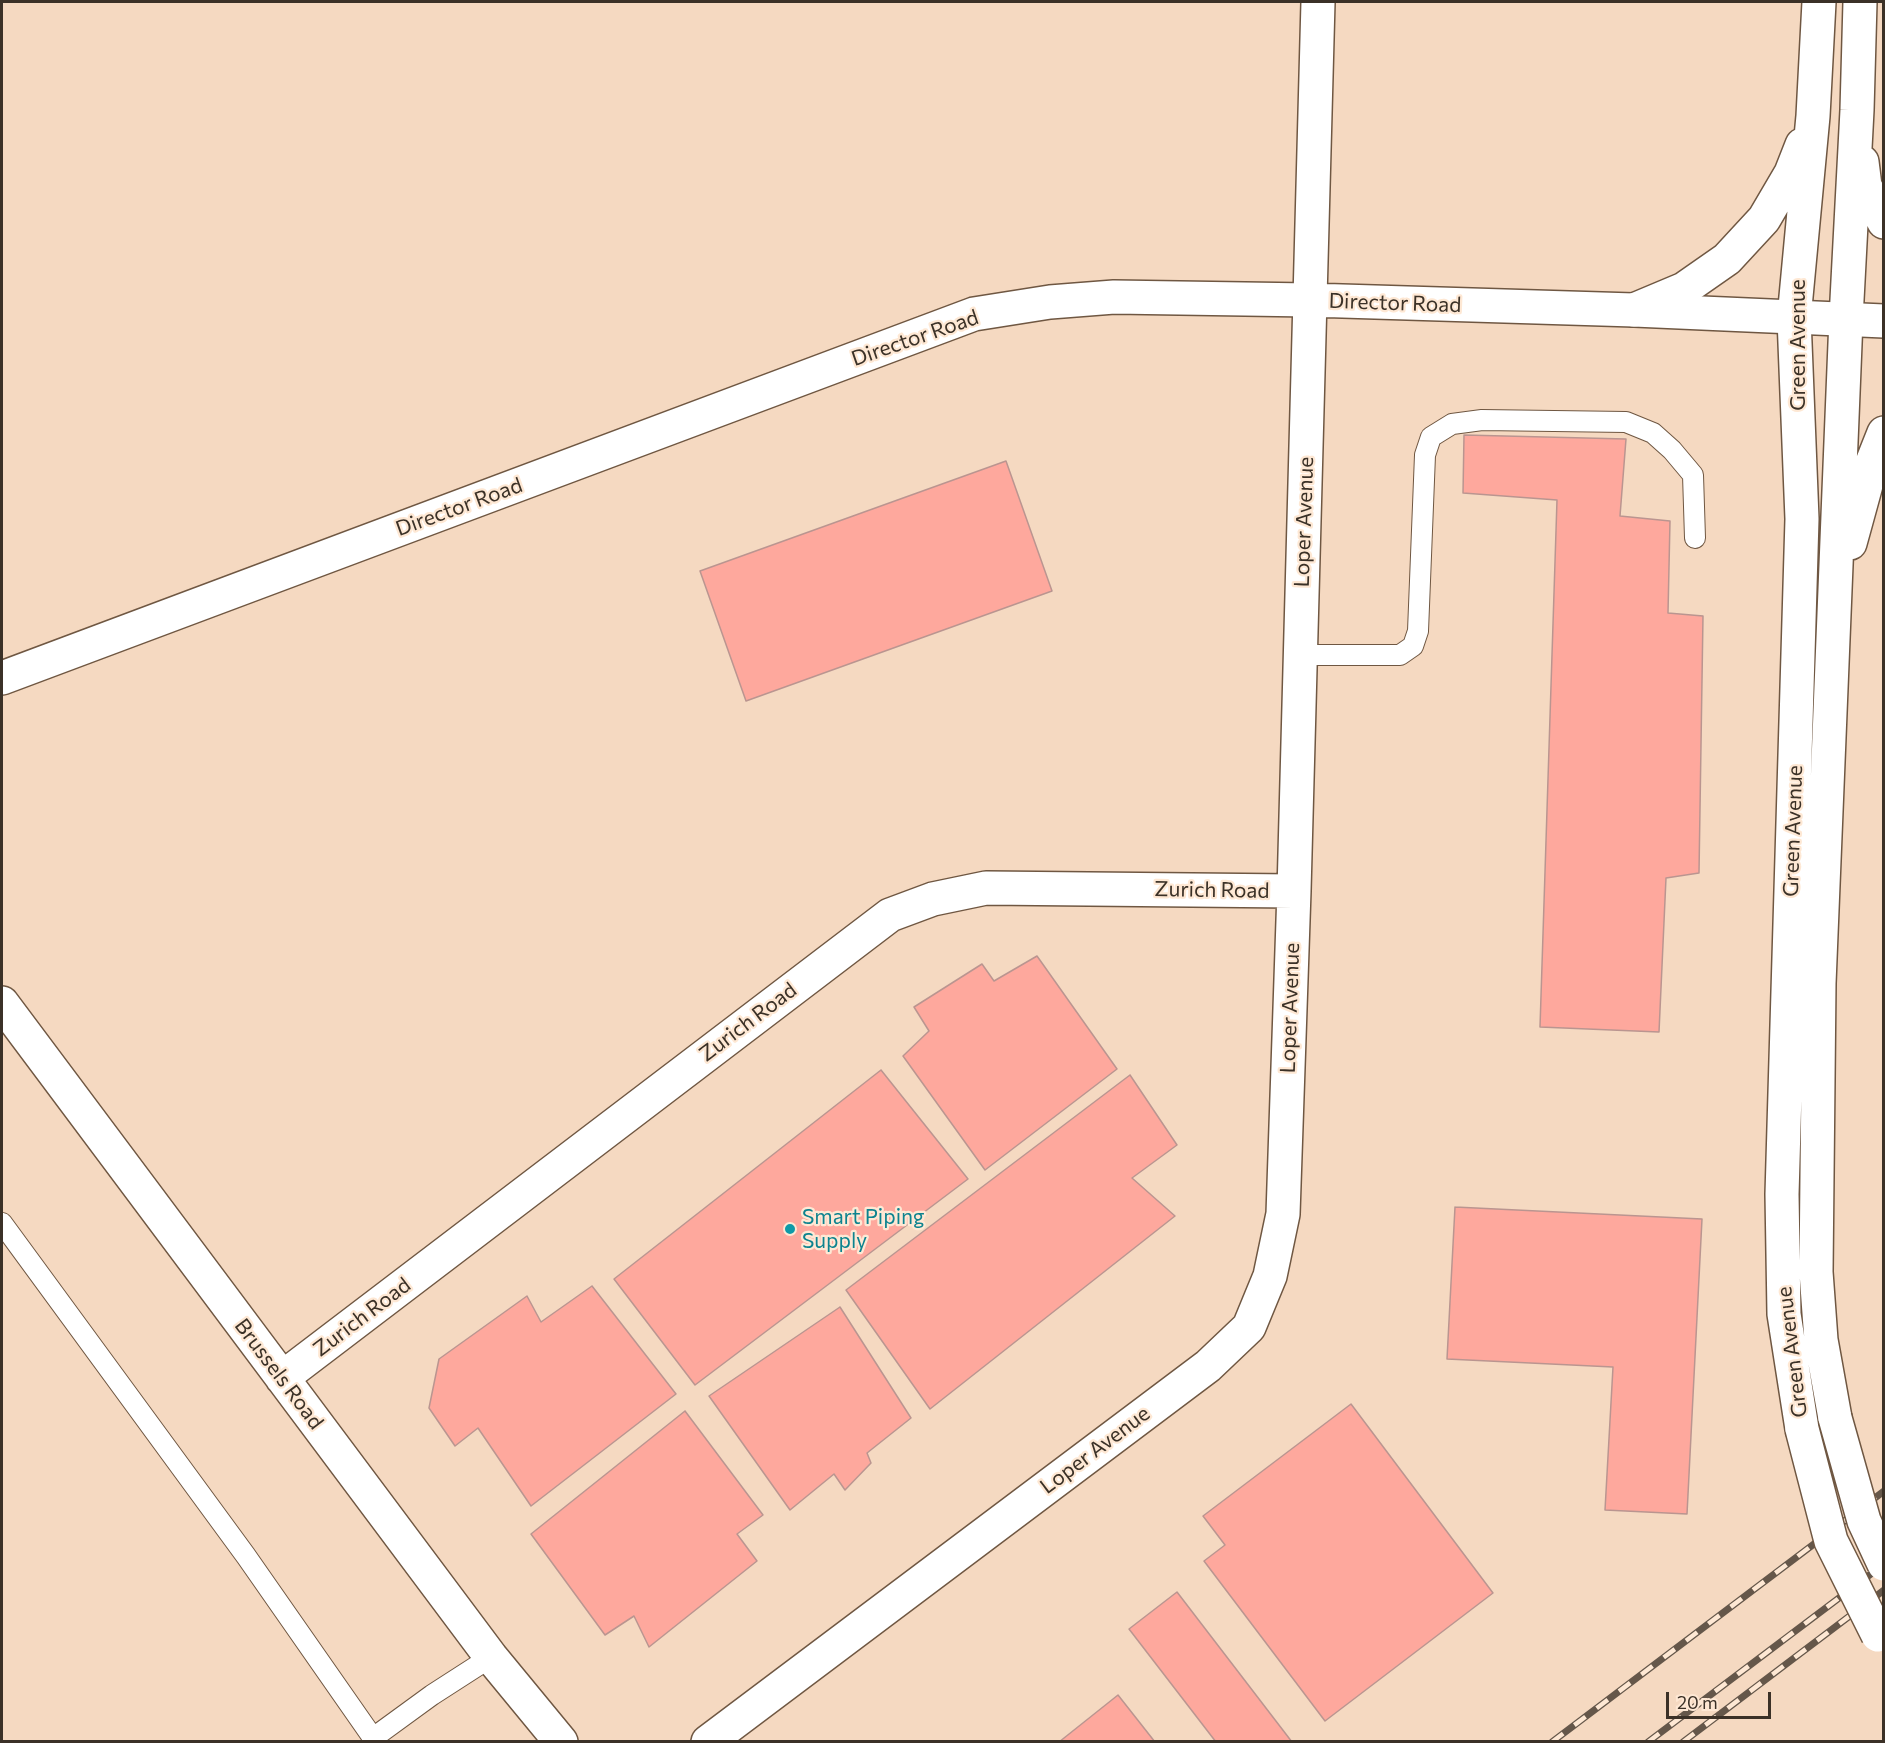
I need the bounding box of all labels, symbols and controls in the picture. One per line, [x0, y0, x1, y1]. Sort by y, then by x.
street label: Green Avenue [1785, 279, 1811, 411]
street label: Director Road [1328, 288, 1462, 318]
street label: Director Road [848, 304, 982, 372]
street label: Loper Avenue [1289, 456, 1319, 588]
street label: Director Road [392, 472, 526, 542]
street label: Green Avenue [1778, 765, 1808, 897]
street label: Zurich Road [1154, 876, 1270, 904]
street label: Loper Avenue [1275, 942, 1305, 1074]
street label: Zurich Road [694, 977, 802, 1067]
place label: Smart Piping Supply [802, 1204, 924, 1254]
marker: Smart Piping Supply [783, 1222, 797, 1236]
street label: Zurich Road [308, 1272, 416, 1362]
street label: Green Avenue [1771, 1285, 1813, 1419]
street label: Brussels Road [229, 1314, 329, 1434]
street label: Loper Avenue [1035, 1401, 1155, 1499]
scale bar [1669, 1680, 1774, 1718]
text: 20 m [1677, 1691, 1718, 1713]

